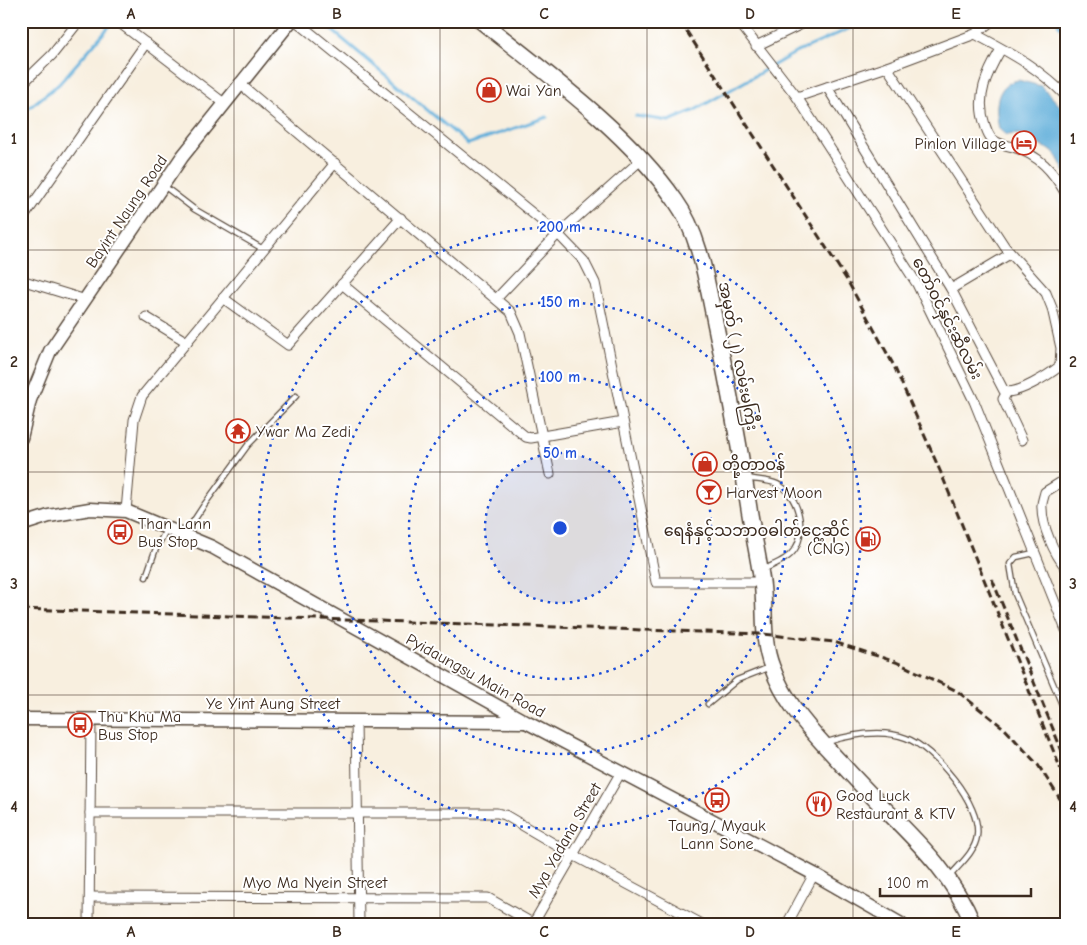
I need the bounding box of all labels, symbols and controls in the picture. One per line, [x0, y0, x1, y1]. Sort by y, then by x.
text: A [127, 5, 136, 23]
text: B [332, 5, 342, 23]
text: C [539, 5, 549, 23]
text: D [745, 5, 755, 23]
text: E [951, 5, 961, 23]
shop icon: Wai Yan [476, 77, 502, 103]
place label: Wai Yan [506, 82, 562, 100]
text: 1 [11, 130, 17, 148]
hotel icon: Pinlon Village [1011, 130, 1037, 156]
text: 1 [1070, 130, 1076, 148]
place label: Pinlon Village [914, 135, 1006, 153]
street label: Bayint Naung Road [82, 152, 171, 271]
text: 200 m [539, 218, 581, 236]
street label: တော်ဝင်နှင်းဆီလမ်း [904, 253, 988, 385]
street label: အမှတ် (၂) လမ်းမကြီး [710, 280, 764, 433]
text: 150 m [540, 293, 580, 311]
text: 2 [10, 353, 18, 371]
text: 2 [1069, 353, 1077, 371]
text: 100 m [540, 368, 580, 386]
temple icon: Ywar Ma Zedi [225, 418, 251, 444]
place label: Ywar Ma Zedi [256, 423, 351, 441]
text: 50 m [543, 444, 577, 462]
shop icon: တို့တာဝန် [692, 451, 718, 477]
place label: တို့တာဝန် [722, 453, 785, 478]
bar icon: Harvest Moon [696, 479, 722, 505]
place label: Harvest Moon [726, 484, 822, 502]
place label: Than Lann Bus Stop [138, 515, 211, 551]
bus stop icon: Than Lann Bus Stop [107, 519, 133, 545]
centre of rings [551, 519, 569, 537]
place label: ရေနံနှင့်သဘာဝဓါတ်ငွေ့ဆိုင် (CNG) [664, 519, 850, 558]
fuel station icon: ရေနံနှင့်သဘာဝဓါတ်ငွေ့ဆိုင် (CNG) [855, 526, 881, 552]
text: 3 [10, 575, 18, 593]
text: 3 [1069, 575, 1077, 593]
street label: Pyidaungsu Main Road [403, 630, 548, 722]
street label: Ye Yint Aung Street [206, 695, 340, 713]
place label: Thu Khu Ma Bus Stop [98, 708, 181, 744]
bus stop icon: Thu Khu Ma Bus Stop [67, 712, 93, 738]
street label: Mya Yadana Street [525, 779, 605, 901]
bus stop icon: Taung/ Myauk Lann Sone [704, 787, 730, 813]
place label: Good Luck Restaurant & KTV [836, 787, 956, 823]
restaurant icon: Good Luck Restaurant & KTV [806, 791, 832, 817]
text: 4 [10, 798, 18, 816]
text: 4 [1069, 798, 1077, 816]
place label: Taung/ Myauk Lann Sone [668, 817, 766, 853]
scale bar [880, 865, 1031, 897]
street label: Myo Ma Nyein Street [243, 874, 388, 892]
text: 100 m [887, 874, 929, 892]
text: A [127, 923, 136, 941]
text: B [332, 923, 342, 941]
text: C [539, 923, 549, 941]
text: D [745, 923, 755, 941]
text: E [951, 923, 961, 941]

